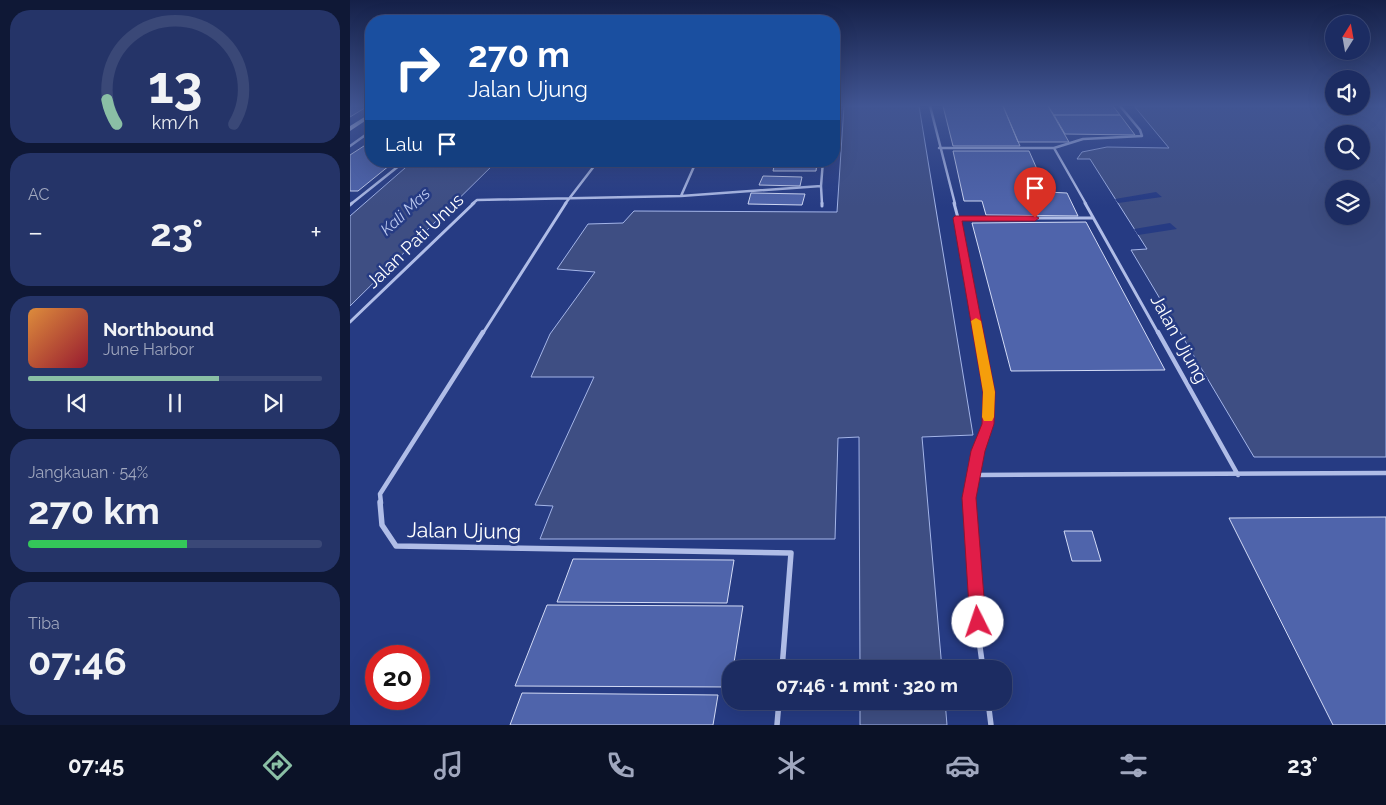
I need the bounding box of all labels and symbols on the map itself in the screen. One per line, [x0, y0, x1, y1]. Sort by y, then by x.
north arrow [1325, 15, 1370, 60]
pin [1014, 167, 1056, 218]
water label: Kali Mas [377, 183, 434, 239]
street label: Jalan Pati Unus [362, 189, 468, 292]
street label: Jalan Ujung [1147, 291, 1212, 387]
street label: Jalan Ujung [407, 517, 521, 544]
position arrow [951, 595, 1003, 647]
speed limit sign: 20 [365, 645, 430, 710]

